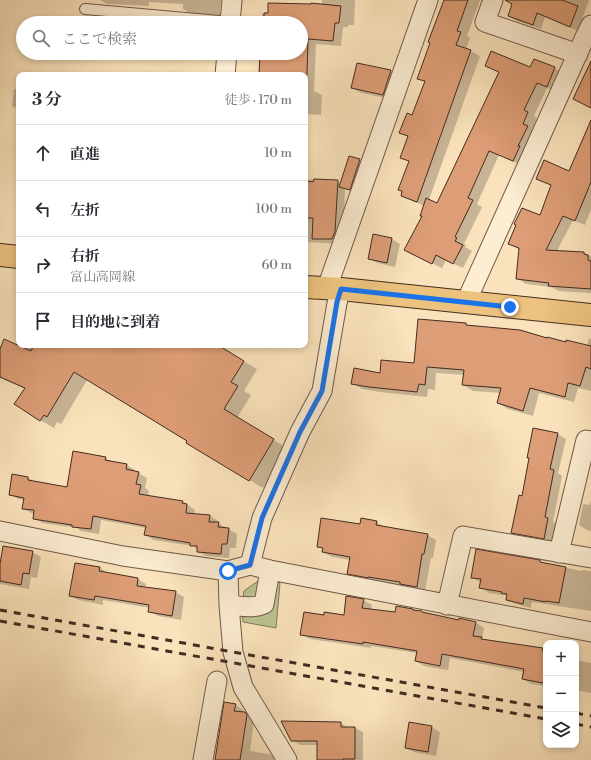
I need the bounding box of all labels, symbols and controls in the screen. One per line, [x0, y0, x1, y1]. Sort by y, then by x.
search box [16, 16, 308, 60]
icon: search [30, 27, 52, 49]
text: ここで検索 [62, 30, 137, 49]
text: 3 分 [32, 89, 62, 111]
text: 徒歩 · 170 m [225, 92, 292, 108]
icon: ahead [32, 142, 54, 164]
text: 直進 [70, 145, 100, 164]
text: 10 m [264, 145, 292, 161]
icon: left [32, 198, 54, 220]
text: 左折 [70, 201, 100, 220]
text: 100 m [256, 201, 292, 217]
text: 右折 [70, 247, 100, 266]
icon: right [32, 254, 54, 276]
text: 60 m [261, 257, 292, 273]
text: 富山高岡線 [70, 269, 135, 285]
route end [501, 298, 519, 316]
icon: arrive [32, 310, 54, 332]
text: 目的地に到着 [70, 313, 160, 332]
route start [219, 562, 237, 580]
map controls [543, 640, 579, 748]
button: + [543, 640, 579, 676]
button: − [543, 676, 579, 712]
button: layers [543, 712, 579, 748]

